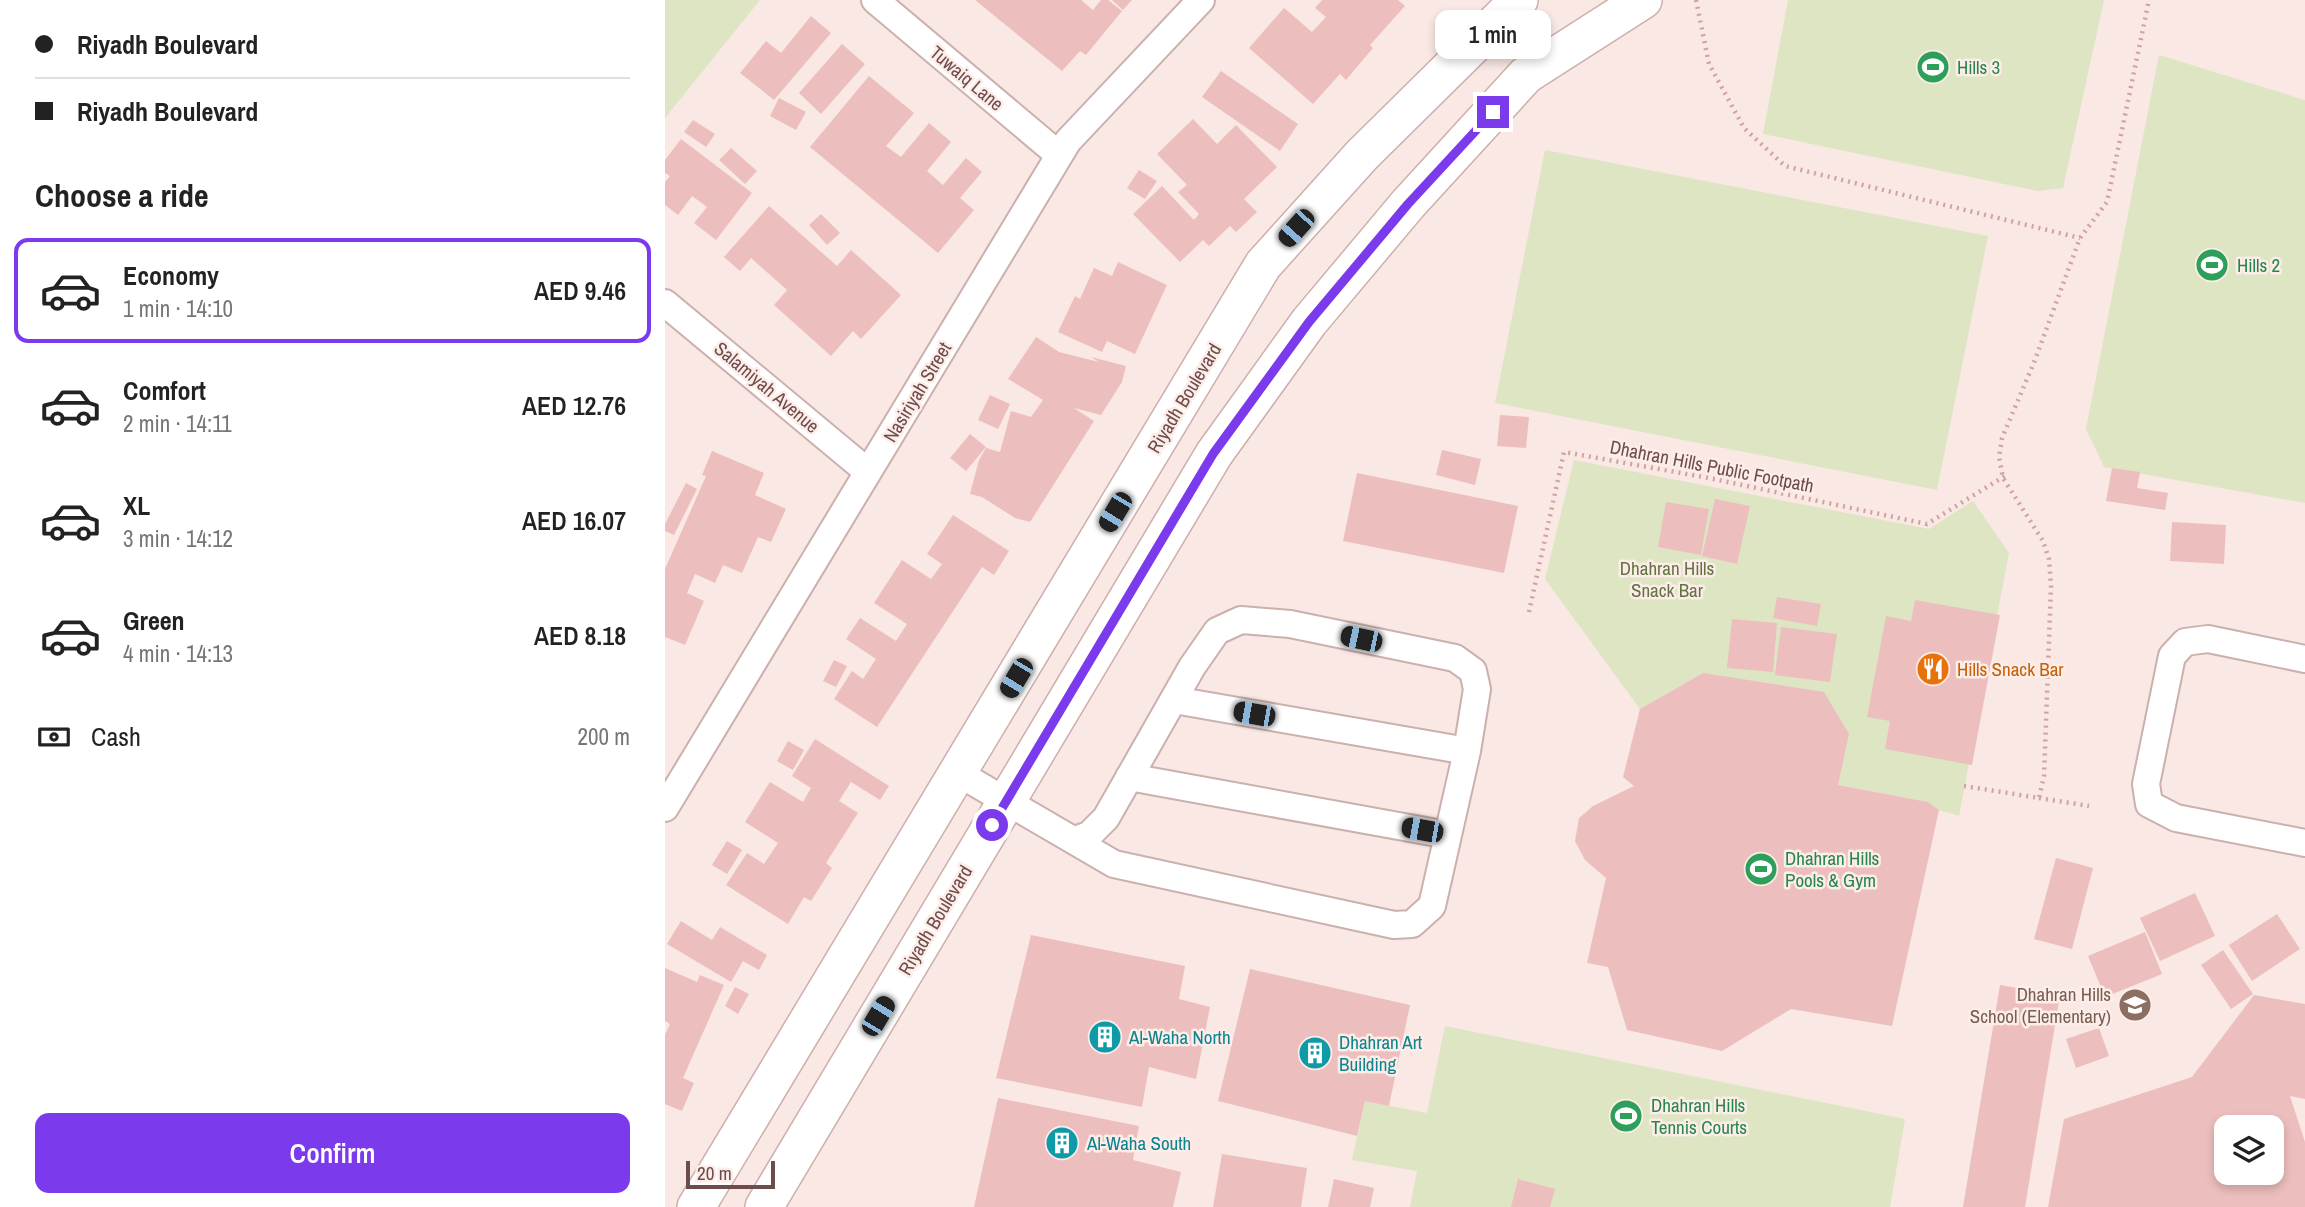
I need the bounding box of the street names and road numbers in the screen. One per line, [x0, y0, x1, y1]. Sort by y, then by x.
street label: Tuwaiq Lane [925, 40, 1009, 116]
street label: Salamiyah Avenue [709, 335, 825, 439]
street label: Nasiriyah Street [877, 336, 957, 447]
street label: Riyadh Boulevard [1141, 338, 1227, 458]
street label: Dhahran Hills Public Footpath [1608, 433, 1816, 499]
street label: Riyadh Boulevard [892, 860, 978, 980]

